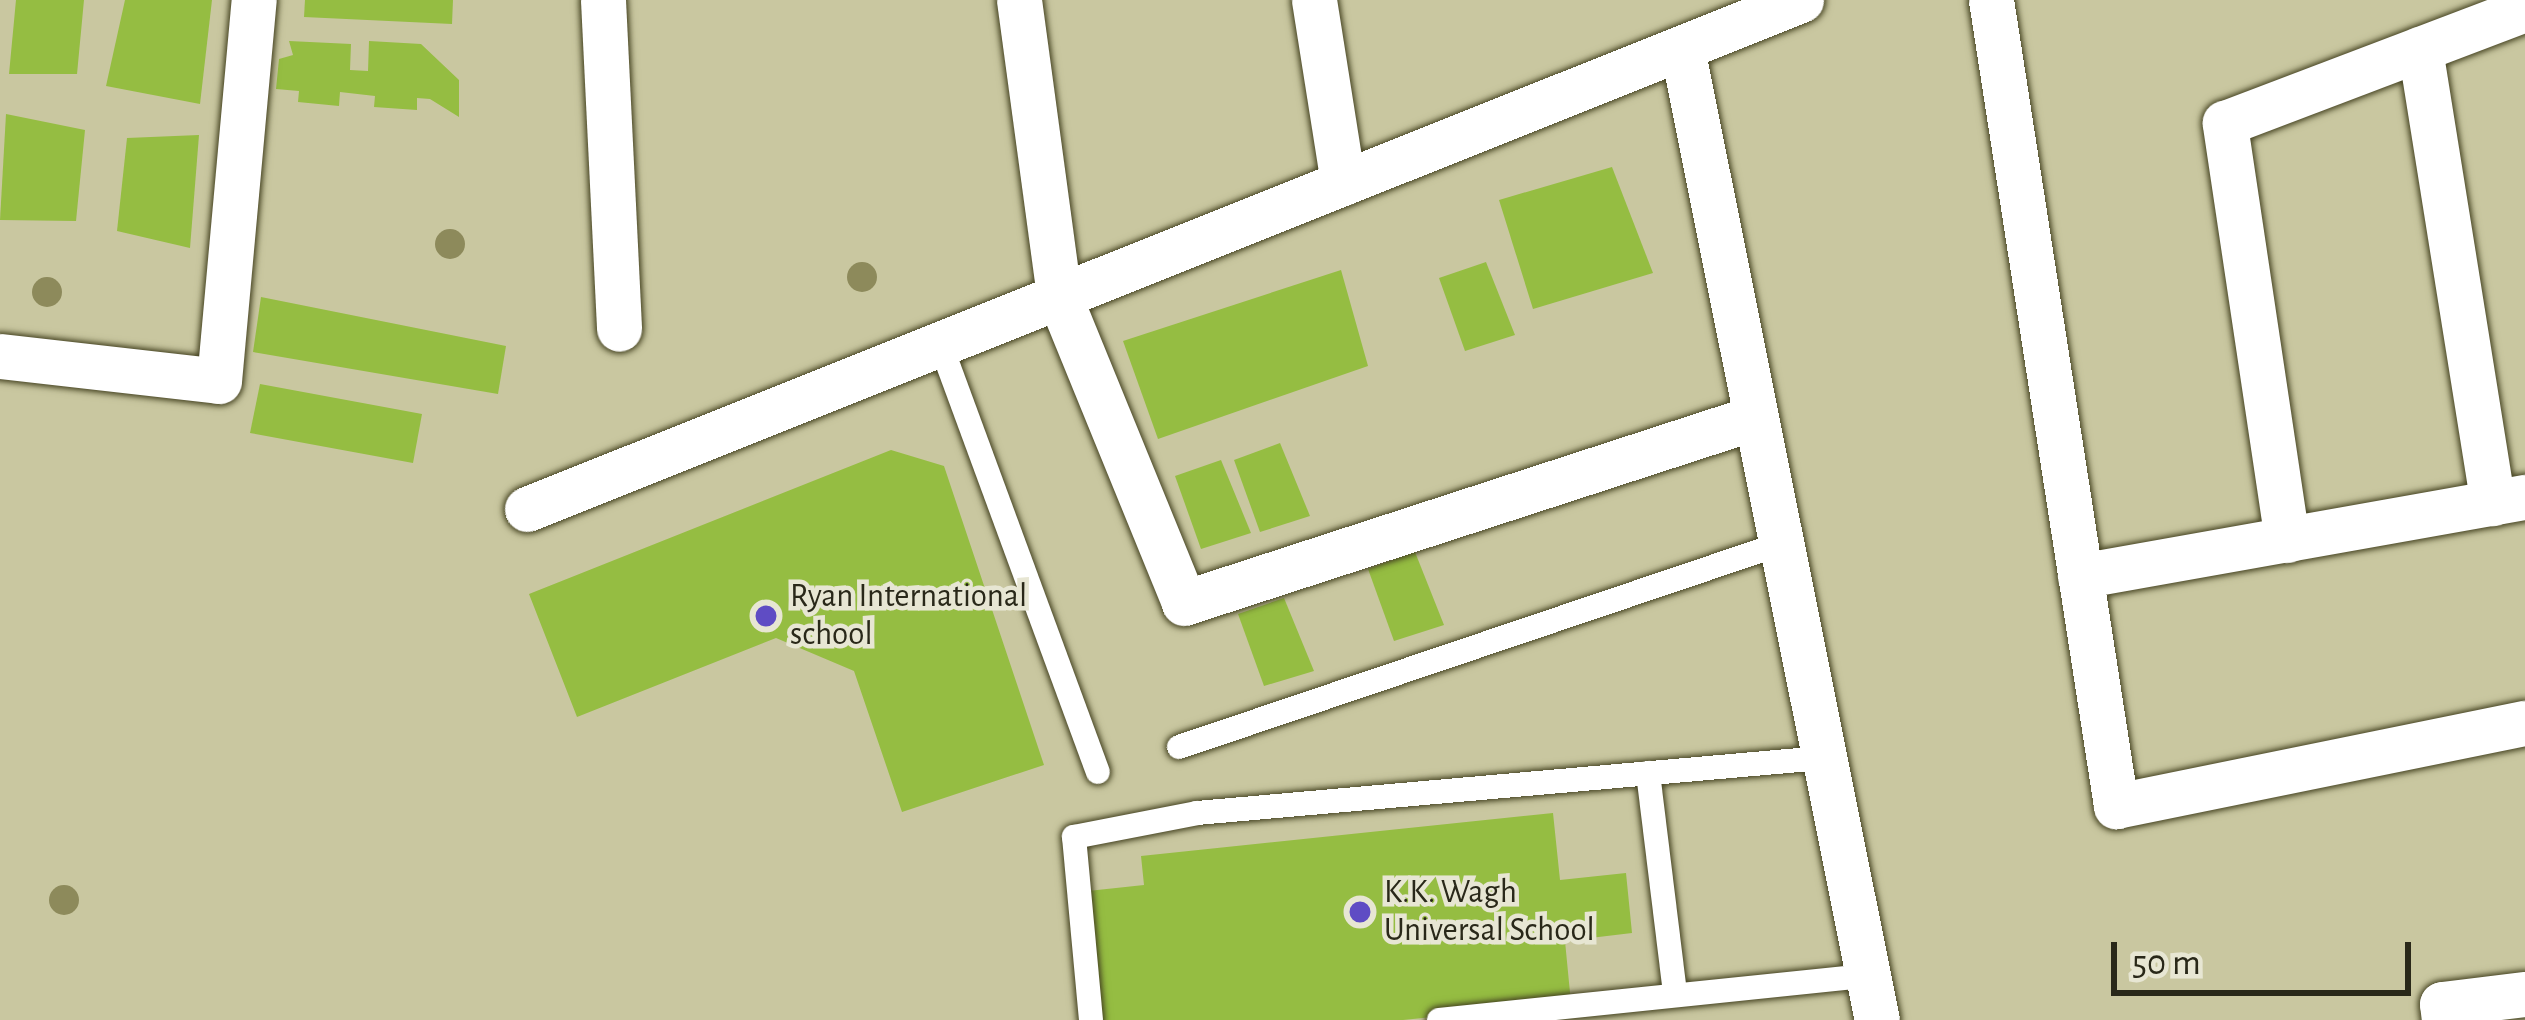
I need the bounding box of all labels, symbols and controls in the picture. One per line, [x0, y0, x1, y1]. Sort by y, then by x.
place label: Ryan International school [790, 577, 1027, 655]
marker: Ryan International school [753, 603, 779, 629]
place label: K.K. Wagh Universal School [1384, 873, 1595, 951]
marker: K.K. Wagh Universal School [1347, 899, 1373, 925]
scale bar [2117, 918, 2417, 992]
text: 50 m [2132, 945, 2201, 981]

